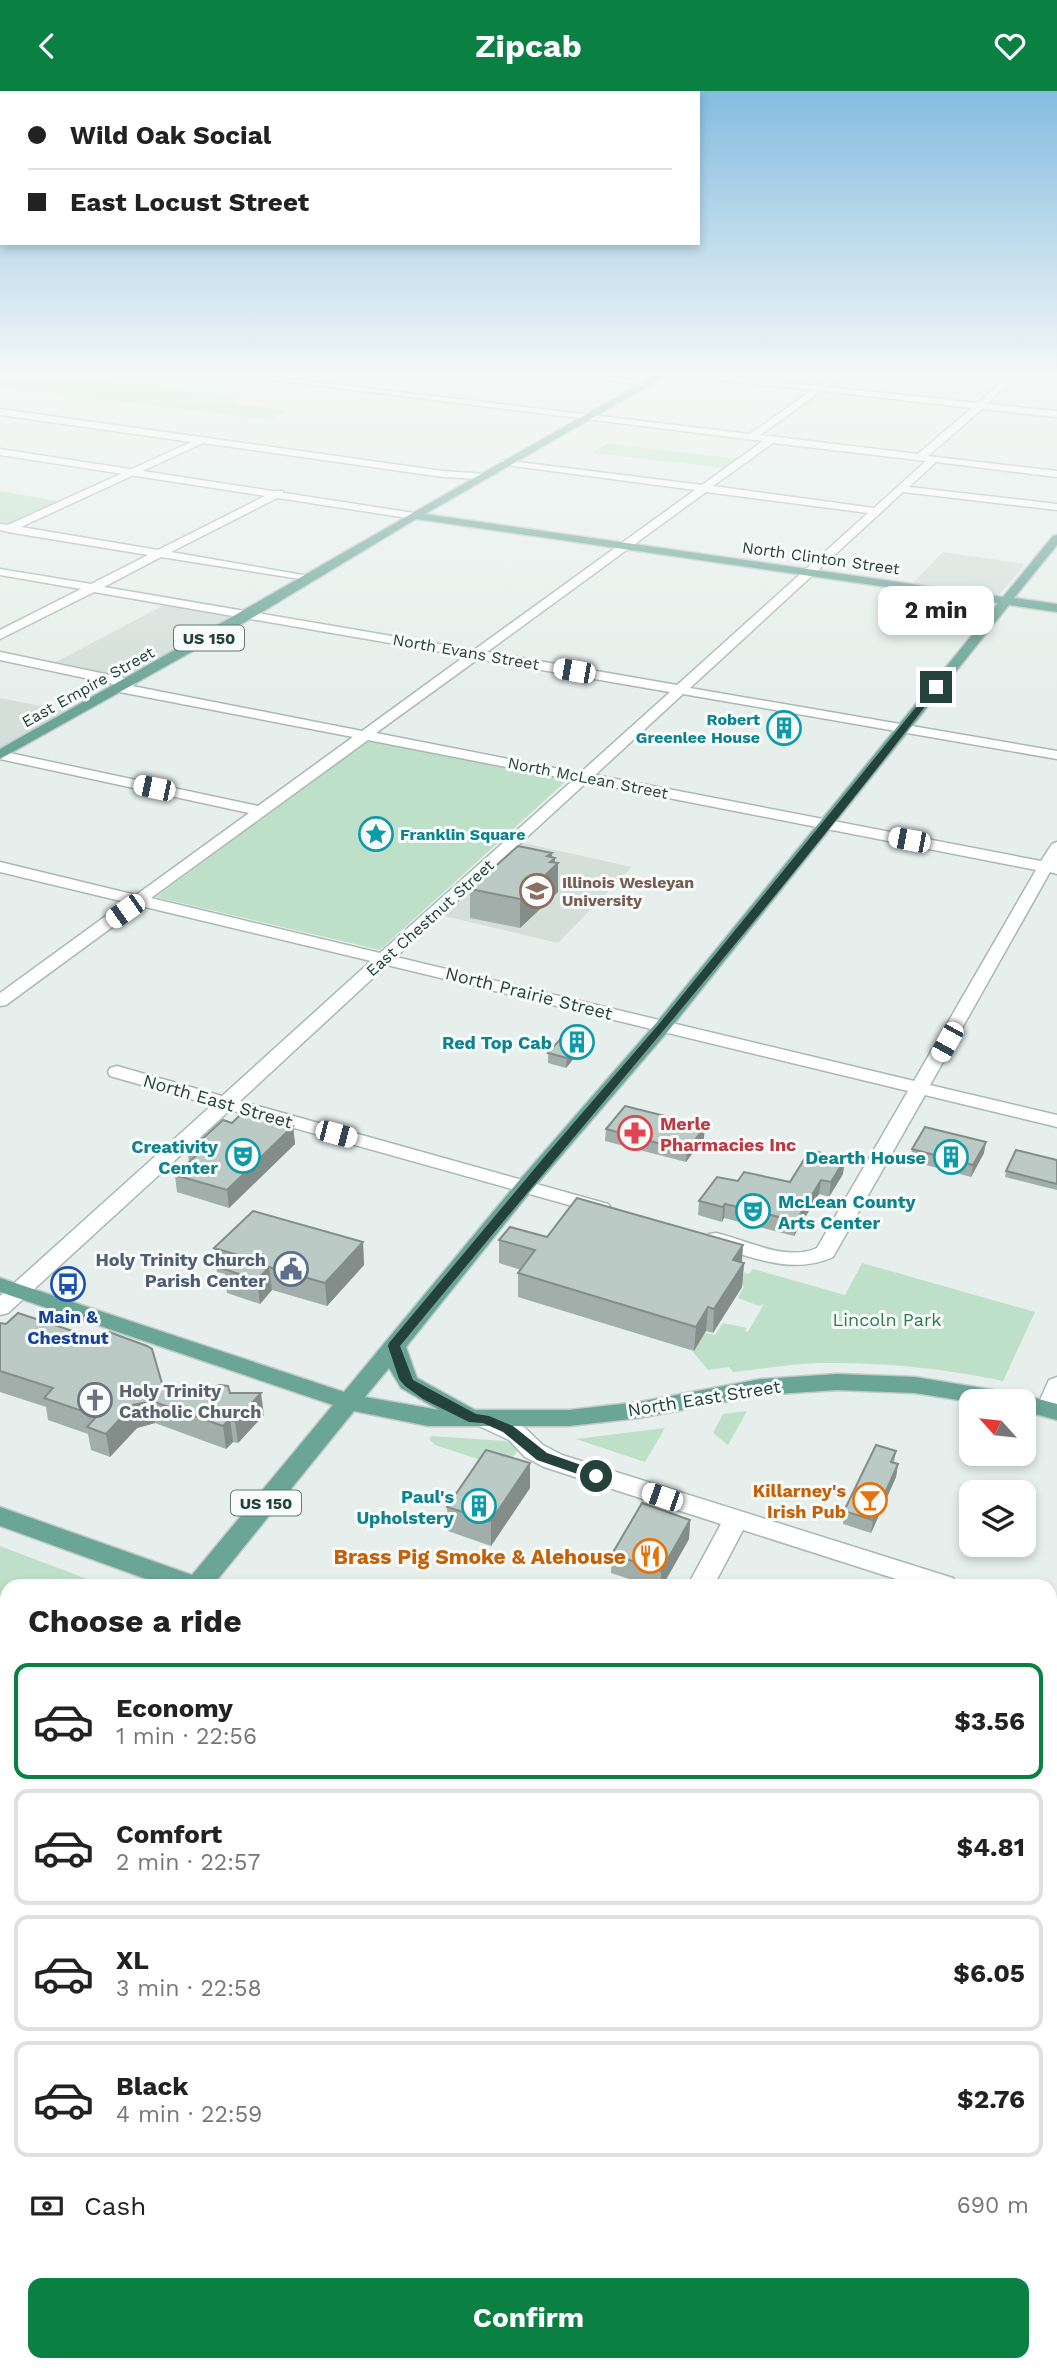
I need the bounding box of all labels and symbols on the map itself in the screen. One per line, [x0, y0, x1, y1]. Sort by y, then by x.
street label: North Clinton Street [741, 538, 901, 579]
callout: 2 min [878, 585, 994, 635]
road number: US 150 [174, 625, 244, 651]
street label: North Evans Street [391, 630, 541, 674]
street label: East Empire Street [18, 643, 158, 731]
car [552, 657, 597, 685]
route end [920, 671, 952, 703]
building icon: Robert Greenlee House [765, 709, 803, 747]
place label: Robert Greenlee House [636, 710, 760, 747]
street label: North McLean Street [506, 753, 670, 803]
car [132, 773, 177, 803]
place icon: Franklin Square [357, 815, 395, 853]
place label: Franklin Square [400, 825, 525, 844]
car [887, 826, 932, 854]
street label: East Chestnut Street [362, 855, 498, 980]
school or university icon: Illinois Wesleyan University [518, 872, 556, 910]
place label: Illinois Wesleyan University [562, 873, 694, 910]
car [102, 890, 149, 932]
street label: North Prairie Street [443, 962, 615, 1024]
car [928, 1019, 967, 1065]
building icon: Red Top Cab [558, 1023, 596, 1061]
place label: Red Top Cab [442, 1032, 552, 1053]
street label: North East Street [141, 1070, 296, 1133]
place label: Merle Pharmacies Inc [660, 1113, 796, 1155]
pharmacy icon: Merle Pharmacies Inc [616, 1114, 654, 1152]
car [313, 1118, 360, 1150]
place label: Creativity Center [131, 1136, 219, 1178]
theatre icon: Creativity Center [224, 1137, 262, 1175]
building icon: Dearth House [932, 1138, 970, 1176]
place label: Dearth House [805, 1147, 926, 1168]
place label: McLean County Arts Center [778, 1191, 917, 1233]
theatre icon: McLean County Arts Center [734, 1192, 772, 1230]
place label: Holy Trinity Church Parish Center [95, 1249, 266, 1291]
public building icon: Holy Trinity Church Parish Center [272, 1250, 310, 1288]
bus stop icon: Main & Chestnut [49, 1265, 87, 1303]
place label: Main & Chestnut [27, 1306, 109, 1348]
park label: Lincoln Park [832, 1309, 942, 1330]
street label: North East Street [626, 1375, 782, 1420]
place label: Holy Trinity Catholic Church [119, 1380, 261, 1422]
church icon: Holy Trinity Catholic Church [76, 1381, 114, 1419]
north arrow [959, 1389, 1036, 1467]
route start [580, 1460, 612, 1492]
car [639, 1480, 686, 1514]
place label: Killarney's Irish Pub [753, 1480, 846, 1522]
bar icon: Killarney's Irish Pub [851, 1481, 889, 1519]
place label: Paul's Upholstery [356, 1486, 455, 1528]
building icon: Paul's Upholstery [460, 1487, 498, 1525]
road number: US 150 [231, 1491, 301, 1515]
restaurant icon: Brass Pig Smoke & Alehouse [631, 1537, 669, 1575]
place label: Brass Pig Smoke & Alehouse [334, 1544, 626, 1569]

